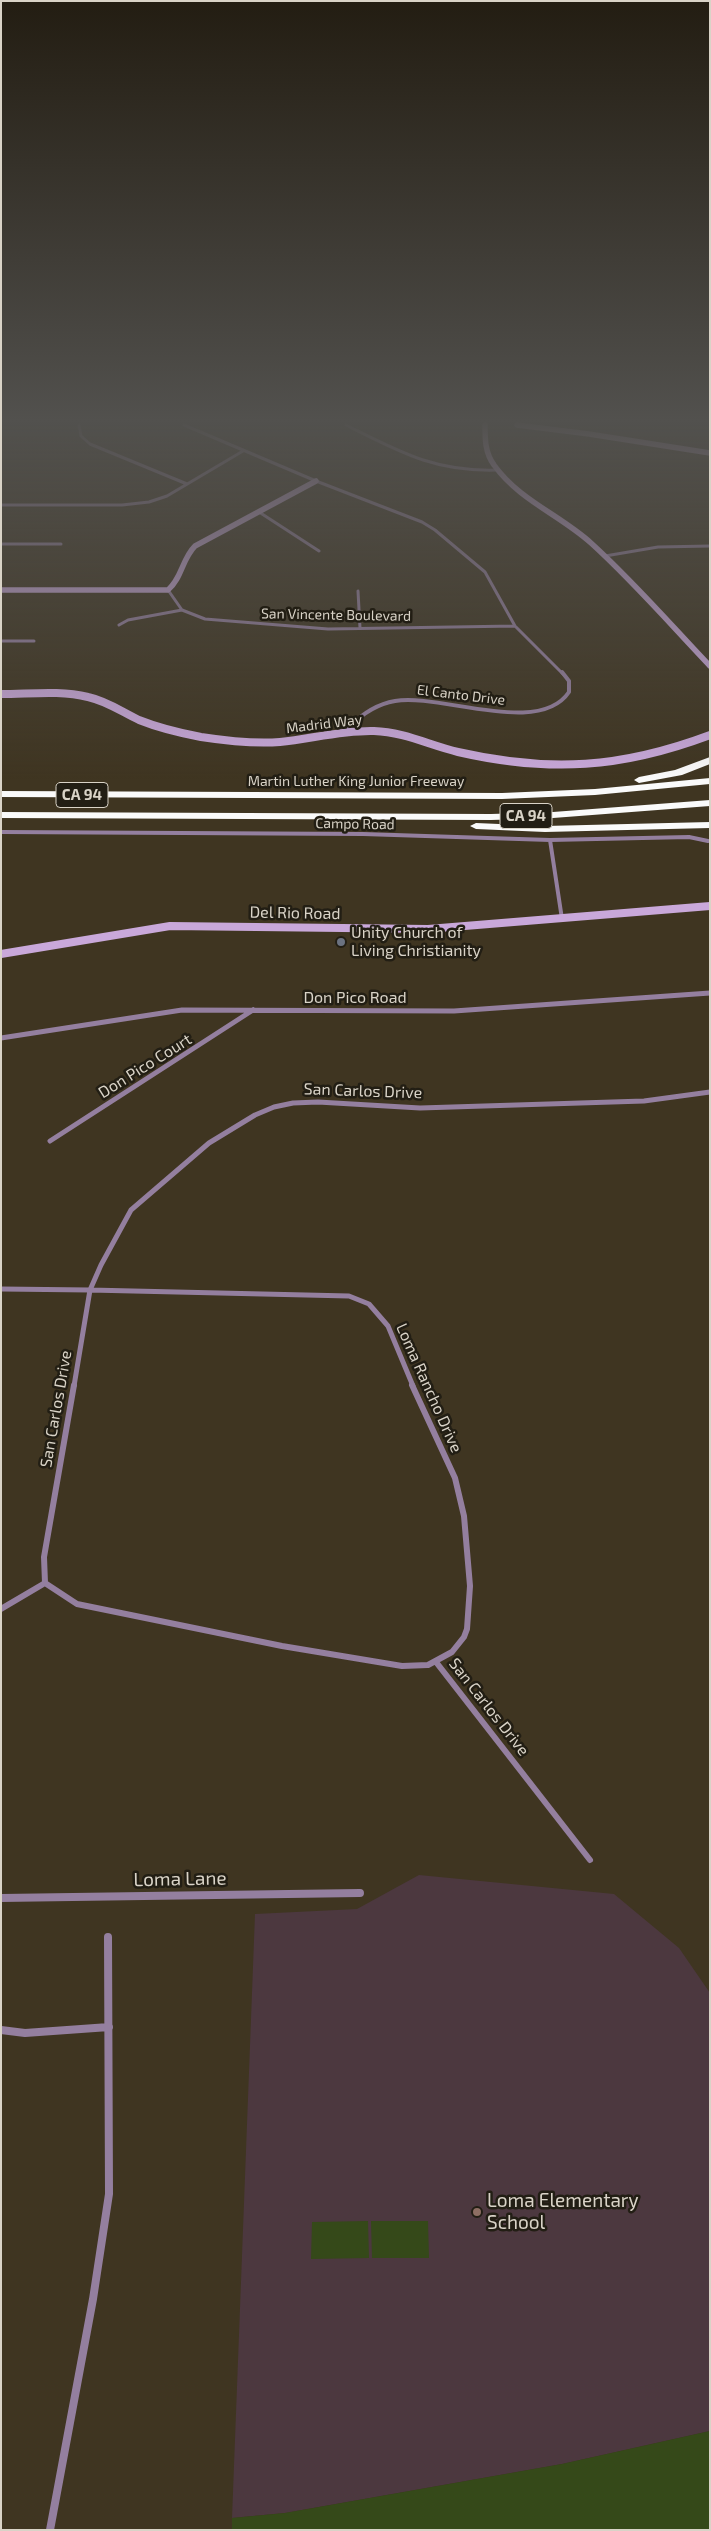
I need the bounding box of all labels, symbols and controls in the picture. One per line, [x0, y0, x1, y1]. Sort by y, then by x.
street label: San Vincente Boulevard [261, 605, 411, 625]
street label: El Canto Drive [416, 681, 506, 709]
street label: Madrid Way [285, 711, 363, 737]
street label: Martin Luther King Junior Freeway [248, 773, 464, 789]
road number: CA 94 [56, 782, 108, 808]
road number: CA 94 [500, 804, 552, 828]
street label: Campo Road [315, 815, 395, 833]
street label: Del Rio Road [249, 903, 341, 923]
place label: Unity Church of Living Christianity [351, 923, 481, 961]
marker: Unity Church of Living Christianity [335, 936, 347, 948]
street label: Don Pico Road [303, 988, 407, 1008]
street label: Don Pico Court [95, 1030, 195, 1102]
street label: San Carlos Drive [303, 1079, 423, 1103]
street label: Loma Rancho Drive [392, 1320, 466, 1456]
street label: San Carlos Drive [36, 1349, 76, 1469]
street label: San Carlos Drive [445, 1654, 533, 1760]
street label: Loma Lane [133, 1867, 227, 1891]
place label: Loma Elementary School [487, 2190, 639, 2234]
marker: Loma Elementary School [471, 2206, 483, 2218]

